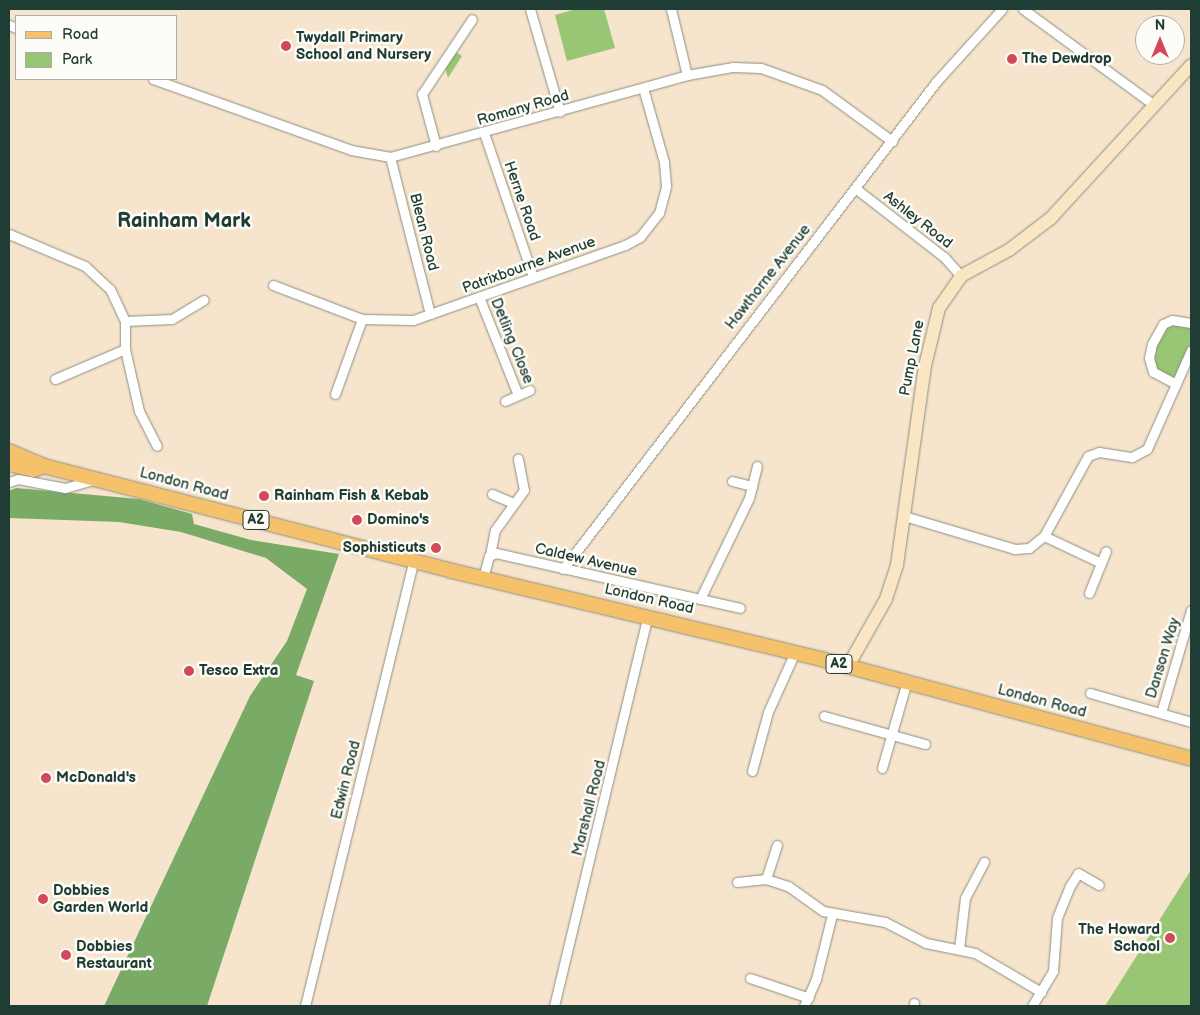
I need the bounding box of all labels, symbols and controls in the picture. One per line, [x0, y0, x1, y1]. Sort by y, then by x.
legend [15, 15, 178, 80]
north arrow [1135, 15, 1185, 65]
text: N [1155, 17, 1165, 34]
text: Road [62, 25, 98, 44]
place label: Twydall Primary School and Nursery [296, 28, 431, 63]
marker: Twydall Primary School and Nursery [280, 40, 292, 52]
text: Park [62, 50, 92, 69]
place label: The Dewdrop [1022, 50, 1112, 68]
marker: The Dewdrop [1006, 53, 1018, 65]
street label: Romany Road [475, 86, 571, 130]
street label: Herne Road [500, 159, 544, 243]
street label: Ashley Road [880, 187, 956, 253]
street label: Blean Road [406, 191, 442, 273]
district label: Rainham Mark [117, 209, 251, 233]
street label: Hawthorne Avenue [721, 221, 815, 333]
street label: Patrixbourne Avenue [460, 233, 598, 297]
street label: Detling Close [487, 295, 537, 387]
street label: Pump Lane [896, 319, 928, 397]
street label: London Road [138, 464, 230, 504]
place label: Rainham Fish & Kebab [274, 487, 429, 505]
marker: Rainham Fish & Kebab [258, 490, 270, 502]
road number: A2 [242, 508, 270, 532]
place label: Domino's [367, 511, 429, 529]
marker: Domino's [351, 514, 363, 526]
place label: Sophisticuts [343, 539, 426, 557]
street label: Caldew Avenue [533, 539, 639, 581]
marker: Sophisticuts [430, 542, 442, 554]
street label: London Road [603, 580, 695, 618]
street label: Danson Way [1142, 615, 1184, 701]
road number: A2 [825, 652, 853, 676]
place label: Tesco Extra [199, 662, 278, 680]
marker: Tesco Extra [183, 665, 195, 677]
street label: London Road [996, 681, 1088, 721]
street label: Edwin Road [328, 739, 364, 821]
street label: Marshall Road [568, 758, 610, 858]
place label: McDonald's [56, 769, 136, 787]
marker: McDonald's [40, 772, 52, 784]
place label: Dobbies Garden World [53, 881, 148, 916]
marker: Dobbies Garden World [37, 893, 49, 905]
place label: The Howard School [1078, 920, 1160, 955]
marker: The Howard School [1164, 932, 1176, 944]
place label: Dobbies Restaurant [76, 937, 152, 972]
marker: Dobbies Restaurant [60, 949, 72, 961]

